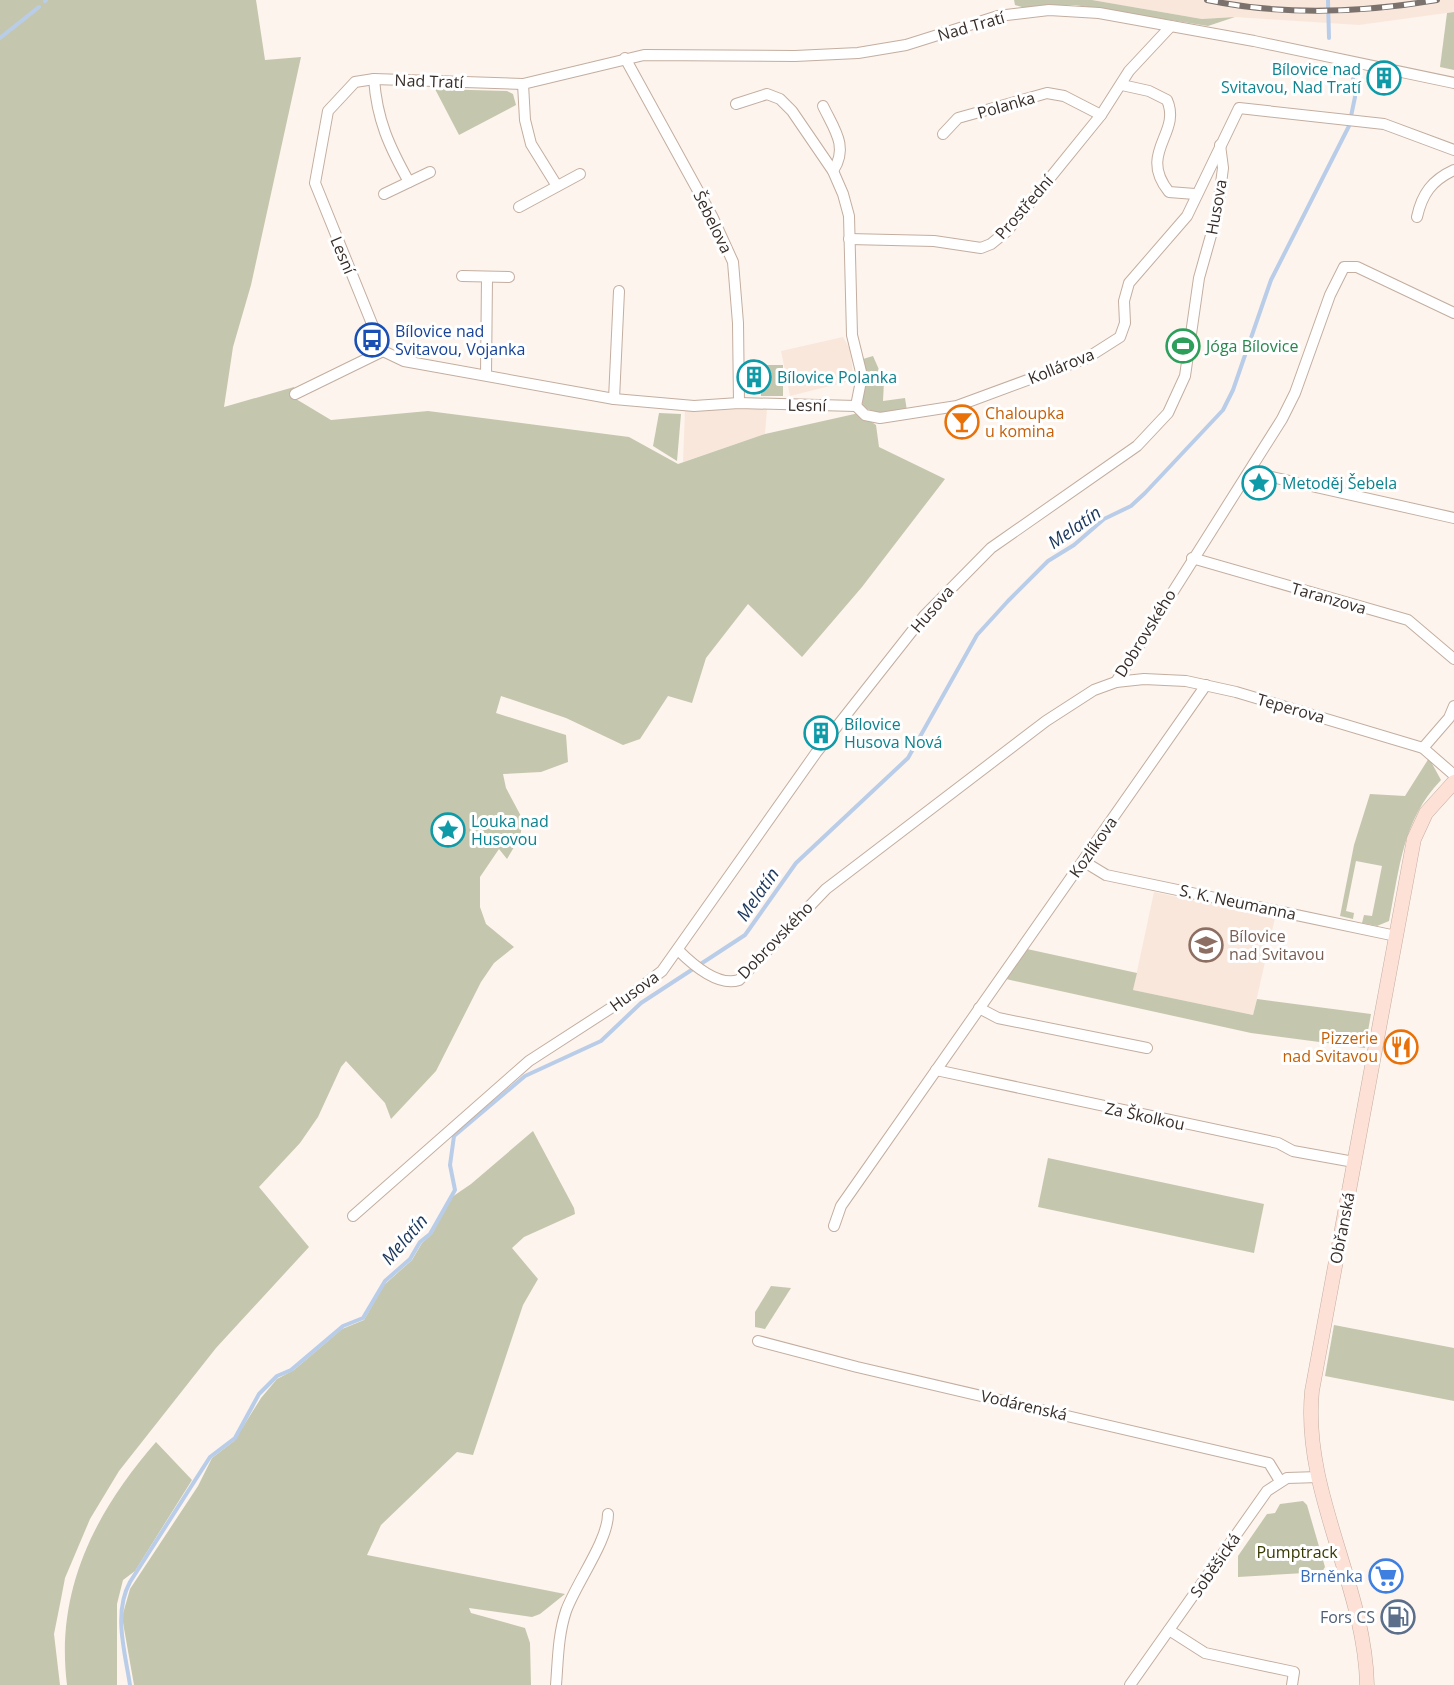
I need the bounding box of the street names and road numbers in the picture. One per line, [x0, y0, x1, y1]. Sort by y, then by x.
street label: Nad Tratí [935, 6, 1008, 46]
street label: Nad Tratí [394, 69, 465, 93]
street label: Polanka [974, 86, 1038, 124]
street label: Prostřední [990, 170, 1059, 244]
street label: Husova [1200, 178, 1232, 236]
street label: Šebelova [688, 187, 738, 257]
street label: Lesní [325, 233, 361, 278]
street label: Kollárova [1025, 343, 1097, 389]
street label: Lesní [787, 394, 828, 416]
street label: Taranzova [1289, 577, 1369, 619]
street label: Husova [905, 581, 959, 637]
street label: Dobrovského [1109, 585, 1181, 681]
street label: Teperova [1255, 688, 1327, 728]
street label: Kozlíkova [1064, 812, 1122, 882]
street label: S. K. Neumanna [1178, 879, 1298, 925]
street label: Dobrovského [732, 897, 818, 983]
street label: Husova [605, 966, 663, 1016]
street label: Za Školkou [1103, 1097, 1187, 1135]
street label: Obřanská [1324, 1190, 1360, 1266]
street label: Vodárenská [979, 1384, 1069, 1426]
street label: Soběšická [1185, 1528, 1245, 1602]

